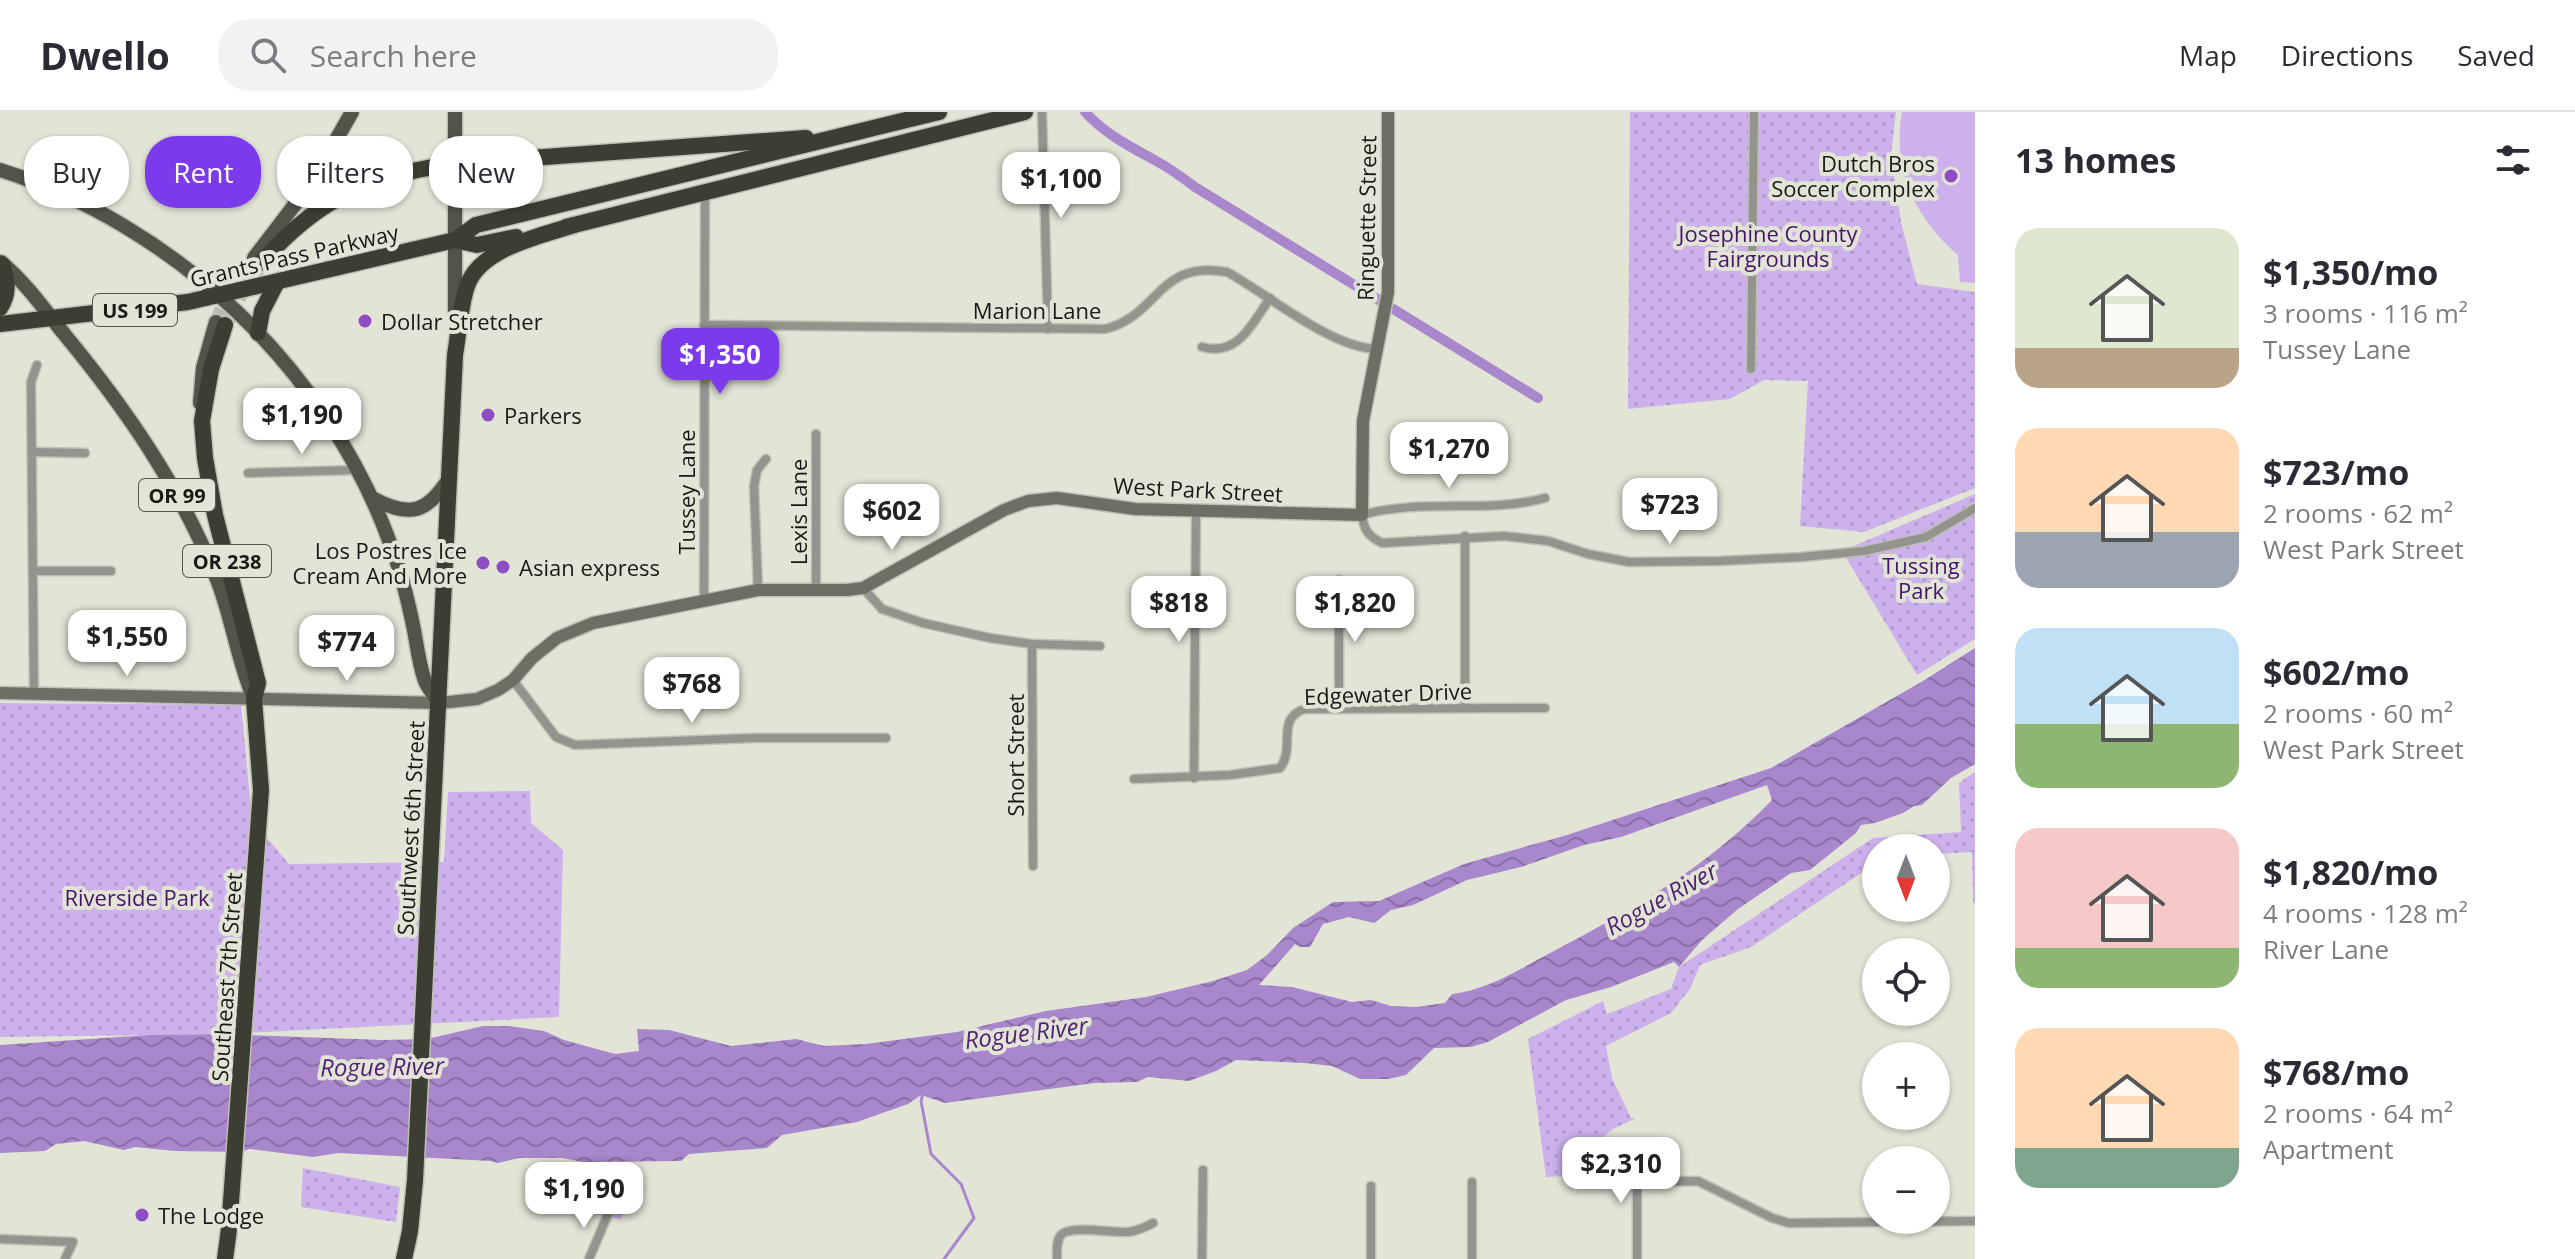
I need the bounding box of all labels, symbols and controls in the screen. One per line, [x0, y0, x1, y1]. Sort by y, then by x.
search box [218, 19, 778, 91]
text: Dwello [40, 29, 170, 81]
icon: search [246, 33, 290, 77]
text: Search here [310, 35, 477, 76]
text: Map [2179, 36, 2237, 74]
text: Directions [2281, 36, 2413, 74]
text: Saved [2457, 36, 2535, 74]
street label: Ringuette Street [1350, 135, 1382, 301]
chip: Buy [24, 136, 129, 208]
chip: Rent [145, 136, 261, 208]
chip: Filters [277, 136, 413, 208]
chip: New [429, 136, 543, 208]
text: 13 homes [2015, 137, 2176, 183]
icon: filters [2491, 138, 2535, 182]
place label: Dutch Bros Soccer Complex [1771, 148, 1935, 203]
pin: $1,100 [996, 152, 1126, 220]
text: $1,100 [1020, 160, 1102, 196]
marker: Dutch Bros Soccer Complex [1942, 167, 1960, 185]
street label: Grants Pass Parkway [187, 216, 402, 294]
park label: Josephine County Fairgrounds [1677, 218, 1858, 273]
text: $1,350/mo [2263, 249, 2438, 295]
icon: home [2079, 260, 2175, 356]
road number: US 199 [93, 294, 177, 326]
street label: Marion Lane [973, 295, 1101, 325]
text: 3 rooms · 116 m² [2263, 295, 2468, 331]
place label: Dollar Stretcher [381, 306, 543, 336]
marker: Dollar Stretcher [356, 312, 374, 330]
pin: $1,350 [655, 328, 785, 396]
text: Tussey Lane [2263, 331, 2411, 367]
text: $1,350 [679, 336, 761, 372]
pin: $1,190 [237, 388, 367, 456]
text: $1,190 [261, 396, 343, 432]
place label: Parkers [504, 400, 582, 430]
marker: Parkers [479, 406, 497, 424]
pin: $1,270 [1384, 422, 1514, 490]
street label: Tussey Lane [671, 429, 701, 555]
text: $1,270 [1408, 430, 1490, 466]
text: $723/mo [2263, 449, 2409, 495]
street label: Lexis Lane [783, 459, 813, 565]
icon: home [2079, 460, 2175, 556]
street label: West Park Street [1112, 470, 1284, 508]
pin: $723 [1623, 478, 1717, 546]
road number: OR 99 [139, 479, 215, 511]
pin: $602 [845, 484, 939, 552]
text: $723 [1640, 486, 1700, 522]
text: $602 [862, 492, 922, 528]
text: 2 rooms · 62 m² [2263, 495, 2453, 531]
text: West Park Street [2263, 531, 2464, 567]
place label: Los Postres Ice Cream And More [293, 535, 467, 590]
road number: OR 238 [183, 545, 271, 577]
park label: Tussing Park [1882, 550, 1960, 605]
place label: Asian express [519, 552, 660, 582]
marker: Los Postres Ice Cream And More [474, 554, 492, 572]
marker: Asian express [494, 558, 512, 576]
pin: $818 [1132, 576, 1226, 644]
pin: $1,820 [1290, 576, 1420, 644]
text: $818 [1149, 584, 1209, 620]
text: $1,820 [1314, 584, 1396, 620]
pin: $1,550 [62, 610, 192, 678]
pin: $774 [300, 615, 394, 683]
text: $1,550 [86, 618, 168, 654]
text: $774 [317, 623, 377, 659]
text: $602/mo [2263, 649, 2409, 695]
pin: $768 [645, 657, 739, 725]
icon: home [2079, 660, 2175, 756]
text: $768 [662, 665, 722, 701]
street label: Edgewater Drive [1304, 675, 1472, 711]
street label: Short Street [1000, 693, 1030, 816]
text: 2 rooms · 60 m² [2263, 695, 2453, 731]
street label: Southwest 6th Street [389, 720, 431, 936]
text: West Park Street [2263, 731, 2464, 767]
north arrow [1862, 834, 1950, 922]
map controls [1862, 834, 1950, 1234]
text: $1,820/mo [2263, 849, 2438, 895]
water label: Rogue River [1599, 853, 1725, 942]
icon: home [2079, 860, 2175, 956]
street label: Southeast 7th Street [204, 871, 248, 1083]
park label: Riverside Park [64, 882, 210, 912]
text: 4 rooms · 128 m² [2263, 895, 2468, 931]
text: River Lane [2263, 931, 2389, 967]
button: locate [1862, 938, 1950, 1026]
water label: Rogue River [962, 1008, 1091, 1056]
button: + [1862, 1042, 1950, 1130]
water label: Rogue River [320, 1048, 446, 1084]
text: $768/mo [2263, 1049, 2409, 1095]
icon: home [2079, 1060, 2175, 1156]
text: 2 rooms · 64 m² [2263, 1095, 2453, 1131]
text: Apartment [2263, 1131, 2394, 1167]
pin: $2,310 [1556, 1137, 1686, 1205]
text: $2,310 [1580, 1145, 1662, 1181]
button: − [1862, 1146, 1950, 1234]
pin: $1,190 [519, 1162, 649, 1230]
text: $1,190 [543, 1170, 625, 1206]
place label: The Lodge [158, 1200, 264, 1230]
marker: The Lodge [133, 1206, 151, 1224]

